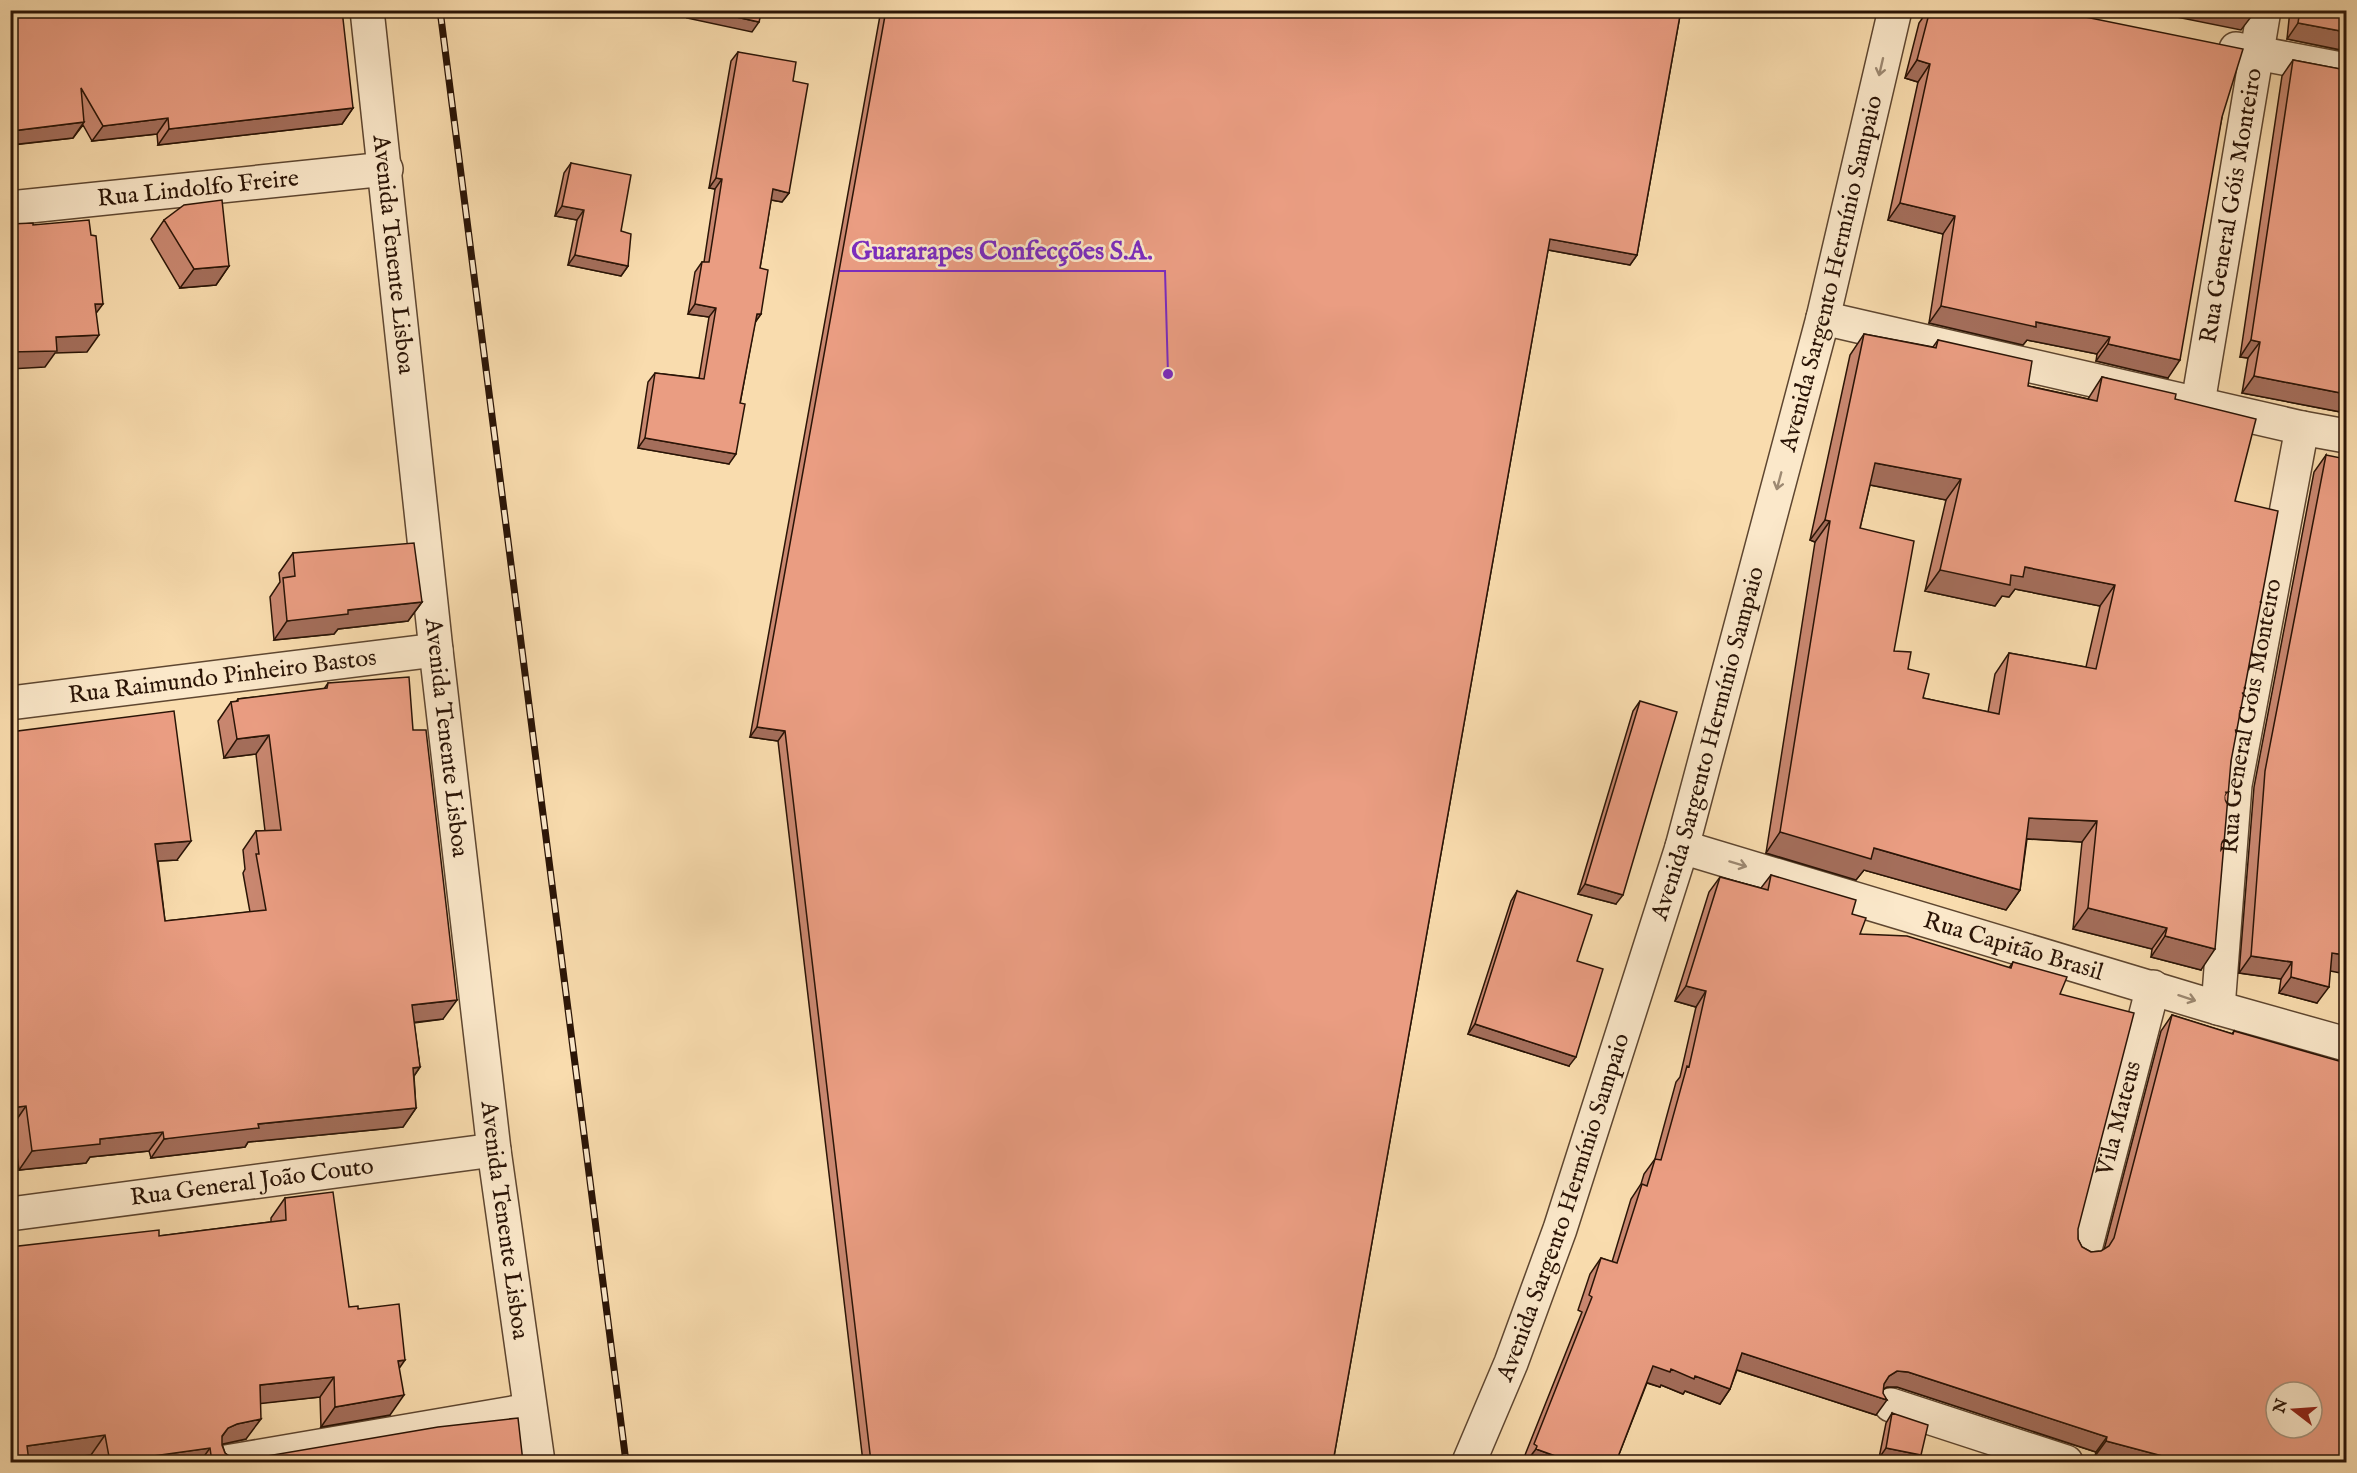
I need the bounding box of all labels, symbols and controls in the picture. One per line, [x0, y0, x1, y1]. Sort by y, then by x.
one-way arrow [1875, 58, 1887, 77]
street label: Rua General Góis Monteiro [2193, 66, 2269, 346]
street label: Avenida Sargento Hermínio Sampaio [1772, 92, 1890, 456]
street label: Avenida Tenente Lisboa [365, 132, 422, 376]
street label: Rua Lindolfo Freire [96, 163, 300, 214]
callout: Guararapes Confecções S.A. [840, 227, 1165, 271]
text: Guararapes Confecções S.A. [851, 235, 1153, 268]
one-way arrow [1773, 471, 1785, 490]
street label: Avenida Sargento Hermínio Sampaio [1644, 563, 1772, 925]
street label: Rua General Góis Monteiro [2214, 576, 2289, 855]
street label: Avenida Tenente Lisboa [417, 616, 475, 859]
street label: Rua Raimundo Pinheiro Bastos [67, 642, 378, 711]
one-way arrow [1728, 859, 1747, 870]
street label: Rua Capitão Brasil [1920, 905, 2107, 988]
one-way arrow [2177, 993, 2196, 1004]
street label: Avenida Sargento Hermínio Sampaio [1489, 1029, 1637, 1387]
street label: Vila Mateus [2089, 1058, 2149, 1180]
street label: Avenida Tenente Lisboa [473, 1098, 536, 1342]
street label: Rua General João Couto [128, 1151, 376, 1213]
north arrow [2264, 1380, 2324, 1440]
text: N [2270, 1397, 2293, 1417]

